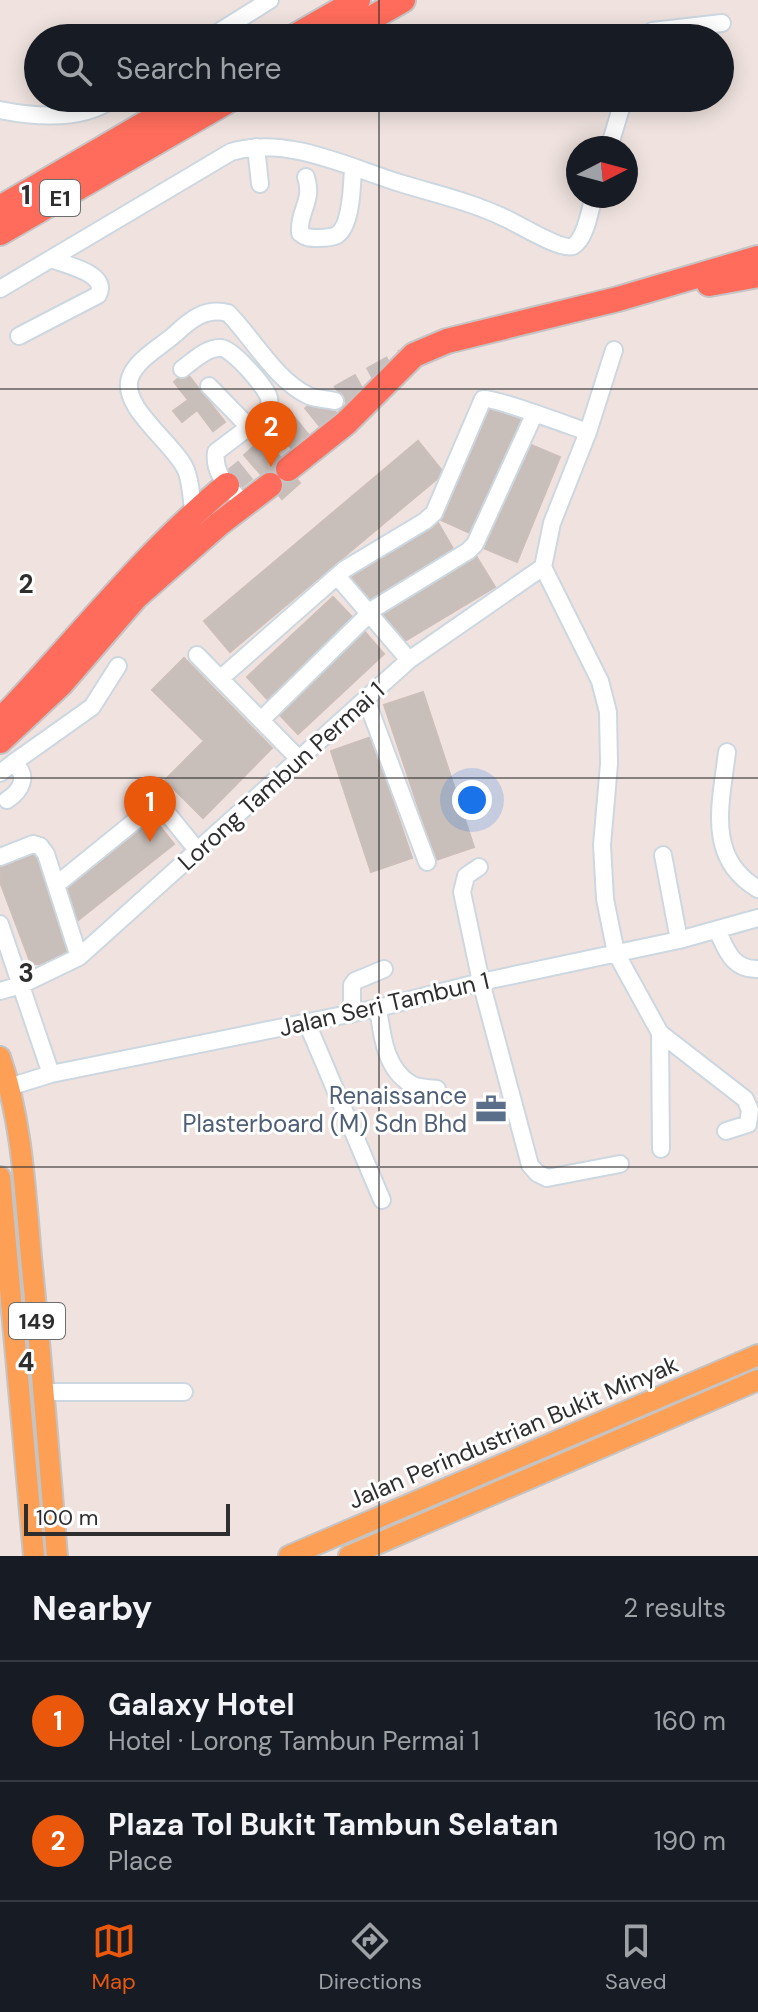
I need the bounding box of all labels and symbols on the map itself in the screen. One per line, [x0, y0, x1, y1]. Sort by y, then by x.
north arrow [566, 136, 638, 208]
text: 1 [21, 178, 31, 212]
road number: E1 [40, 180, 80, 216]
pin: 2 [245, 401, 297, 467]
text: 2 [18, 567, 34, 601]
street label: Lorong Tambun Permai 1 [171, 675, 391, 877]
pin: 1 [124, 776, 176, 842]
your location [452, 780, 492, 820]
text: 3 [18, 956, 34, 990]
street label: Jalan Seri Tambun 1 [276, 965, 492, 1043]
place label: Renaissance Plasterboard (M) Sdn Bhd [182, 1080, 467, 1139]
office icon: Renaissance Plasterboard (M) Sdn Bhd [474, 1092, 508, 1126]
road number: 149 [9, 1303, 65, 1339]
text: 4 [18, 1345, 34, 1379]
street label: Jalan Perindustrian Bukit Minyak [343, 1348, 683, 1516]
scale bar [24, 1500, 230, 1536]

